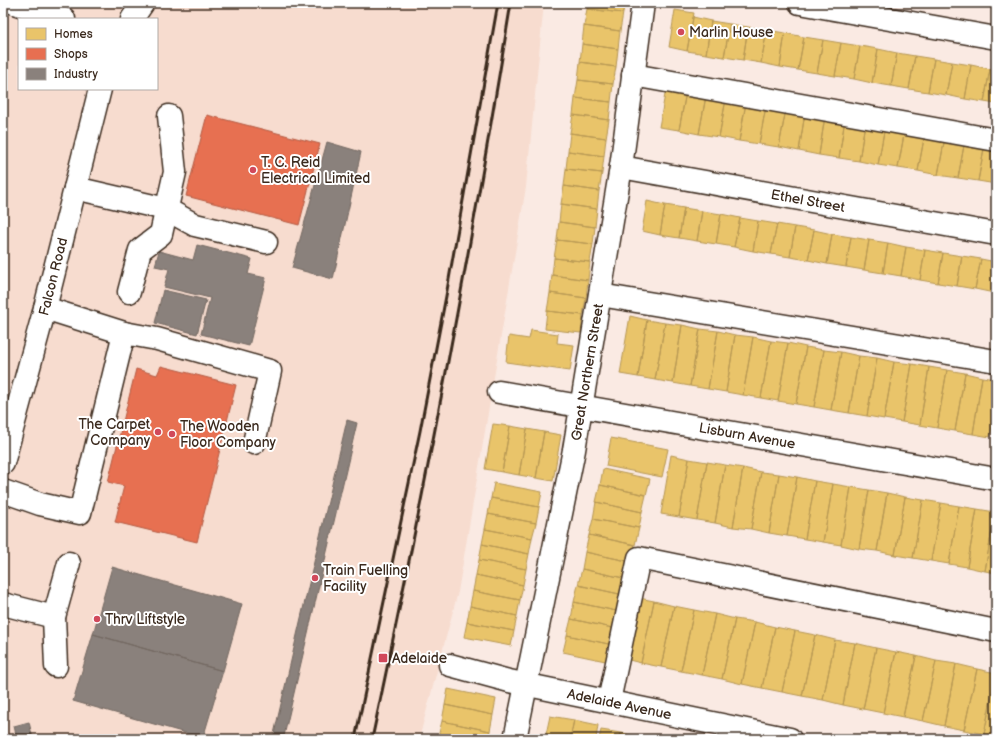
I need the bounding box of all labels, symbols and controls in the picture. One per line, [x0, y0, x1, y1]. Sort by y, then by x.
legend [18, 18, 158, 90]
place label: Marlin House [689, 24, 773, 41]
text: Homes [54, 27, 93, 42]
marker: Marlin House [676, 27, 686, 37]
text: Shops [54, 47, 88, 62]
text: Industry [54, 67, 99, 82]
place label: T. C. Reid Electrical Limited [261, 154, 370, 187]
marker: T. C. Reid Electrical Limited [248, 165, 258, 175]
street label: Ethel Street [770, 186, 847, 216]
street label: Falcon Road [35, 236, 71, 318]
street label: Great Northern Street [568, 302, 607, 442]
place label: The Carpet Company [78, 416, 151, 449]
place label: The Wooden Floor Company [180, 418, 277, 451]
street label: Lisburn Avenue [698, 419, 797, 453]
marker: The Carpet Company [153, 427, 163, 437]
marker: The Wooden Floor Company [167, 429, 177, 439]
place label: Train Fuelling Facility [323, 562, 408, 595]
marker: Train Fuelling Facility [310, 573, 320, 583]
place label: Thrv Liftstyle [105, 611, 185, 628]
marker: Thrv Liftstyle [92, 614, 102, 624]
place label: Adelaide [392, 650, 447, 667]
marker: Adelaide [377, 652, 389, 664]
street label: Adelaide Avenue [566, 685, 673, 723]

